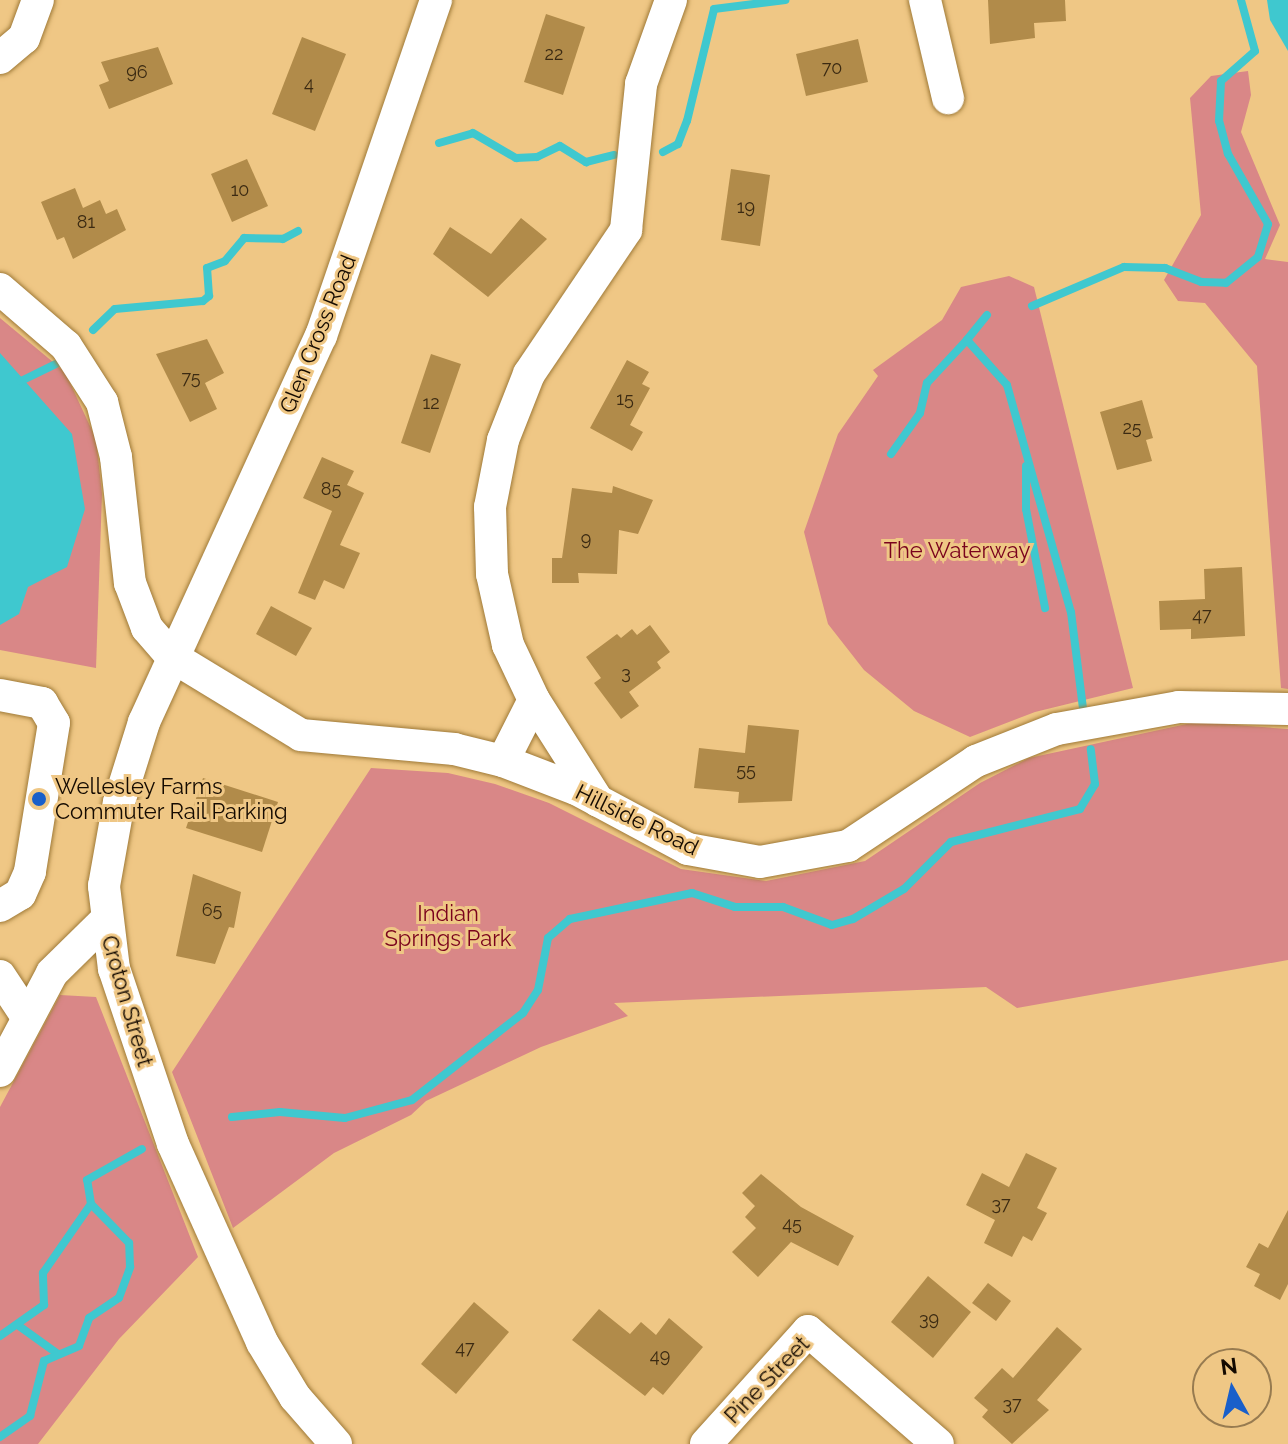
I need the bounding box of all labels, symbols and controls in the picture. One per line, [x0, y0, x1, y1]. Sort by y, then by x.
house number: 22 [545, 43, 563, 65]
house number: 70 [822, 57, 842, 79]
house number: 96 [126, 61, 148, 83]
house number: 4 [304, 73, 314, 95]
house number: 10 [231, 179, 249, 201]
house number: 19 [737, 196, 755, 218]
house number: 81 [77, 211, 95, 233]
street label: Glen Cross Road [274, 251, 362, 417]
house number: 75 [181, 367, 201, 389]
house number: 15 [616, 388, 634, 410]
house number: 12 [422, 392, 440, 414]
house number: 25 [1122, 417, 1142, 439]
house number: 85 [321, 478, 341, 500]
house number: 9 [581, 528, 591, 550]
park label: The Waterway [883, 538, 1031, 564]
house number: 47 [1192, 604, 1212, 626]
house number: 3 [621, 662, 631, 684]
house number: 55 [736, 759, 756, 781]
place label: Wellesley Farms Commuter Rail Parking [55, 773, 289, 824]
street label: Hillside Road [571, 779, 703, 861]
marker: Wellesley Farms Commuter Rail Parking [30, 790, 48, 808]
house number: 65 [202, 899, 222, 921]
park label: Indian Springs Park [384, 900, 512, 952]
street label: Croton Street [96, 932, 158, 1070]
house number: 37 [991, 1193, 1011, 1215]
house number: 45 [782, 1213, 802, 1235]
house number: 39 [919, 1308, 939, 1330]
street label: Pine Street [719, 1331, 815, 1429]
house number: 47 [455, 1337, 475, 1359]
house number: 49 [650, 1345, 670, 1367]
north arrow [1192, 1348, 1272, 1428]
text: N [1219, 1352, 1239, 1380]
house number: 37 [1002, 1393, 1022, 1415]

